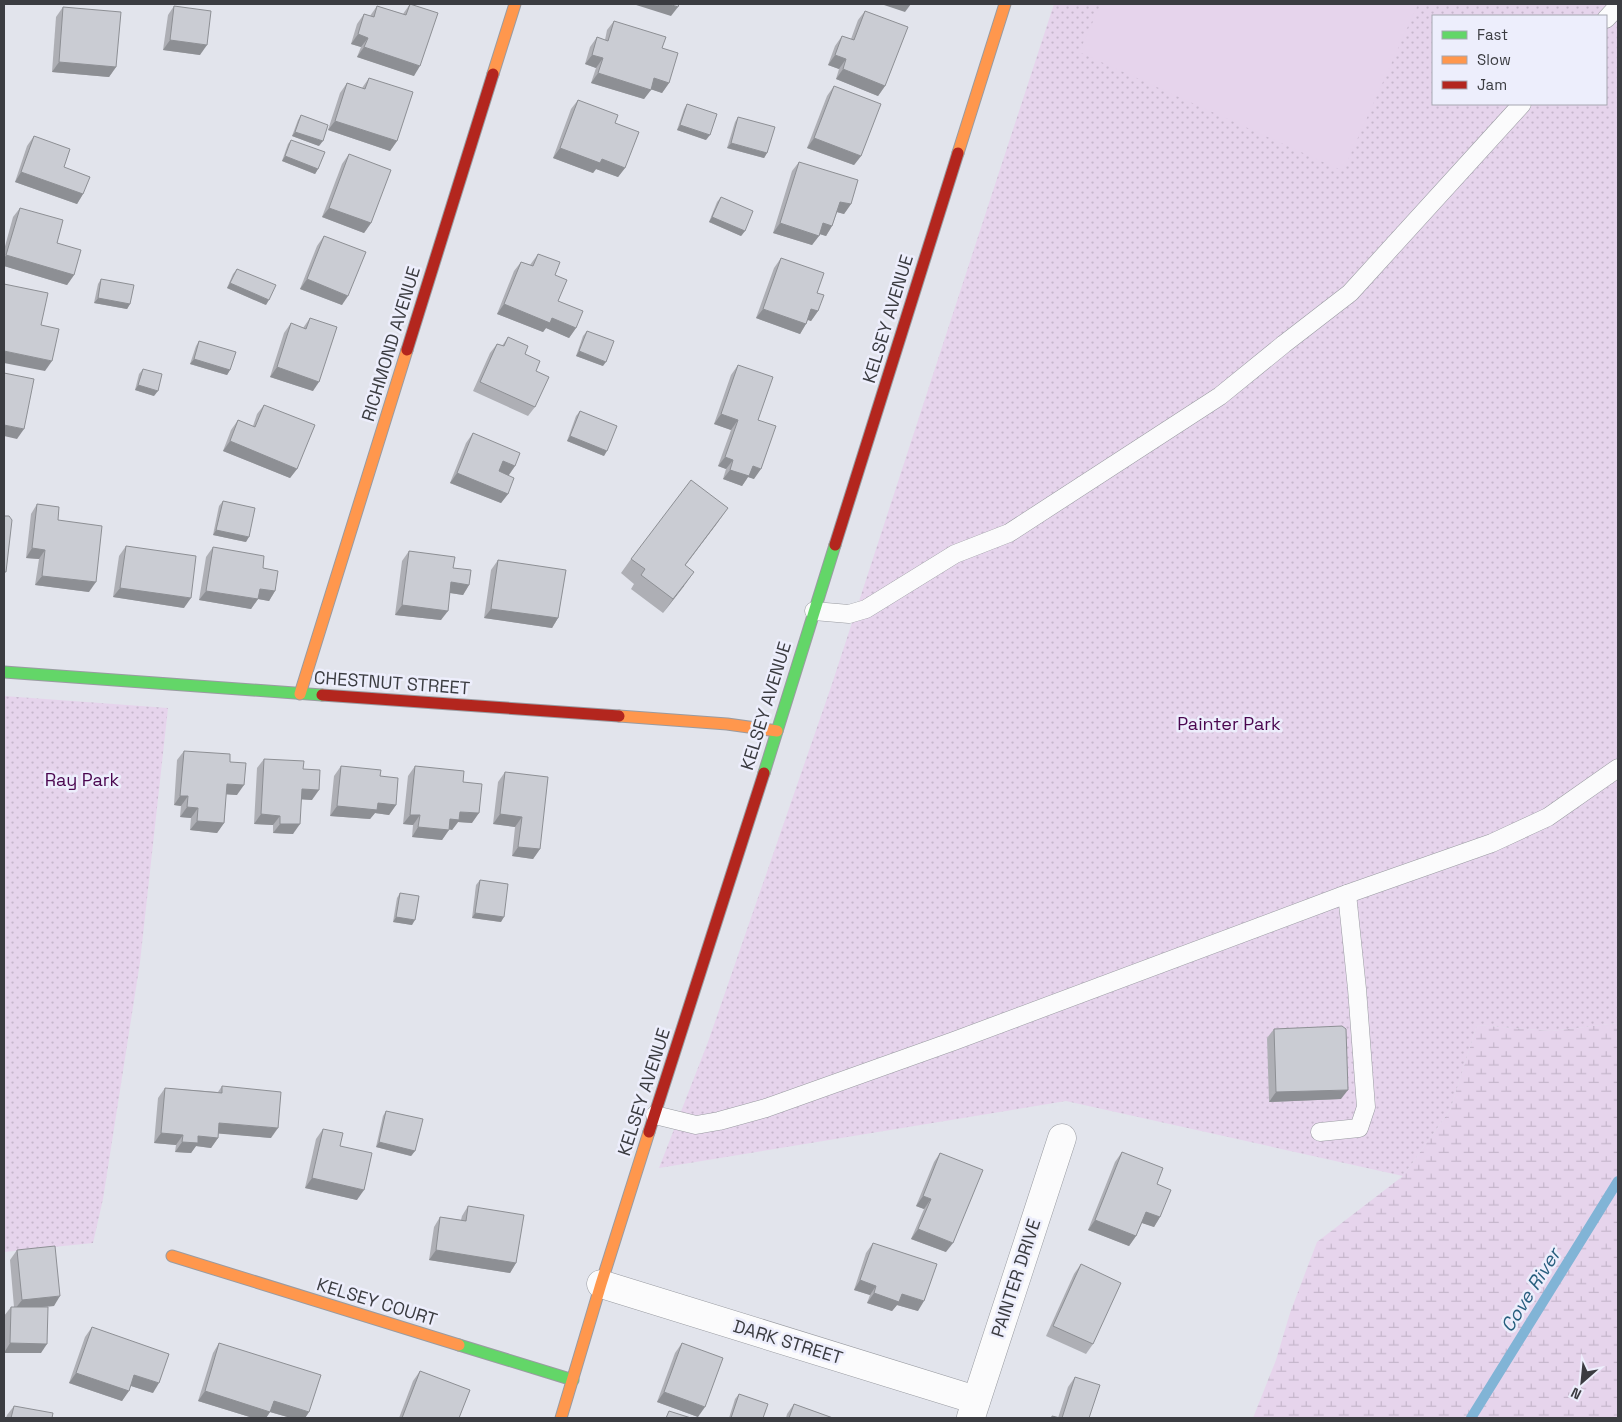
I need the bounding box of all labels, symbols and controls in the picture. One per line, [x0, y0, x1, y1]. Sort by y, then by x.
legend [1432, 15, 1607, 105]
text: Fast [1477, 25, 1508, 44]
text: Slow [1477, 50, 1511, 69]
text: Jam [1477, 75, 1507, 94]
street label: KELSEY AVENUE [857, 252, 918, 386]
street label: RICHMOND AVENUE [356, 264, 425, 424]
street label: KELSEY AVENUE [735, 639, 796, 773]
street label: CHESTNUT STREET [313, 666, 471, 699]
park label: Painter Park [1177, 712, 1281, 735]
park label: Ray Park [45, 768, 120, 791]
street label: KELSEY AVENUE [612, 1025, 675, 1159]
street label: PAINTER DRIVE [986, 1216, 1045, 1340]
water label: Cove River [1495, 1242, 1567, 1337]
street label: KELSEY COURT [314, 1272, 441, 1331]
street label: DARK STREET [731, 1314, 846, 1369]
north arrow [1557, 1357, 1607, 1407]
text: N [1568, 1383, 1584, 1404]

